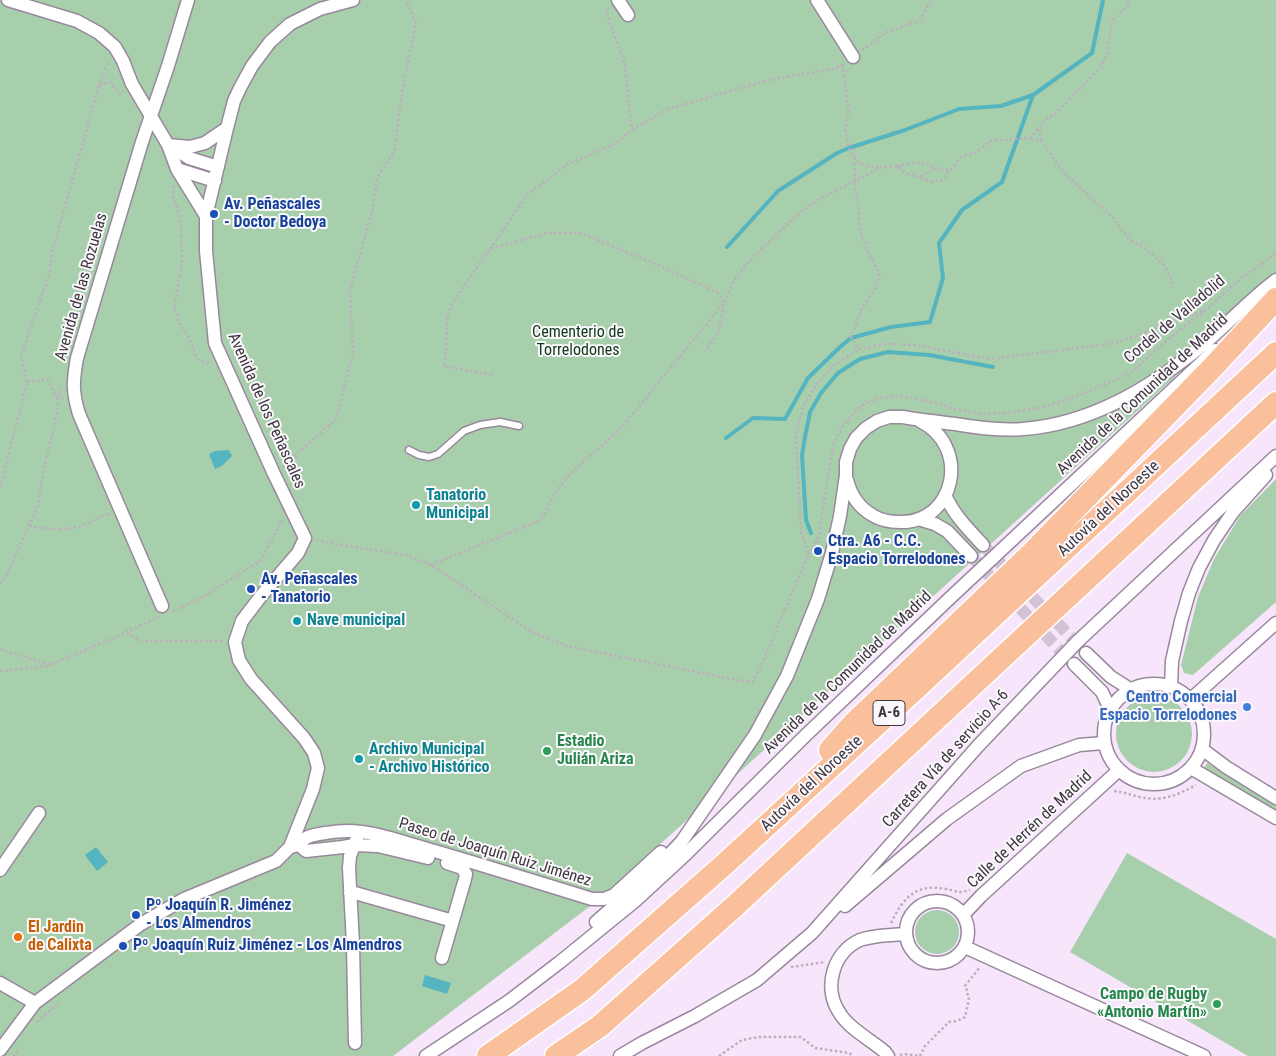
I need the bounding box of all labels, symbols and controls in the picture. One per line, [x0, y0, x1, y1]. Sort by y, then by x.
place label: Av. Peñascales - Doctor Bedoya [224, 195, 326, 233]
marker: Av. Peñascales - Doctor Bedoya [208, 208, 220, 220]
street label: Avenida de las Rozuelas [52, 211, 112, 363]
street label: Cordel de Valladolid [1120, 272, 1230, 368]
street label: Avenida de la Comunidad de Madrid [1054, 311, 1232, 479]
park label: Cementerio de Torrelodones [532, 323, 624, 361]
street label: Avenida de los Peñascales [223, 330, 309, 492]
street label: Autovía del Noroeste [1054, 457, 1164, 561]
place label: Tanatorio Municipal [426, 486, 489, 524]
marker: Tanatorio Municipal [410, 499, 422, 511]
place label: Ctra. A6 - C.C. Espacio Torrelodones [828, 532, 965, 570]
marker: Ctra. A6 - C.C. Espacio Torrelodones [812, 545, 824, 557]
place label: Av. Peñascales - Tanatorio [261, 570, 358, 608]
marker: Av. Peñascales - Tanatorio [245, 583, 257, 595]
street label: Avenida de la Comunidad de Madrid [760, 587, 936, 759]
place label: Nave municipal [307, 611, 405, 631]
marker: Nave municipal [291, 615, 303, 627]
street label: Carretera Vía de servicio A-6 [879, 686, 1013, 832]
place label: Centro Comercial Espacio Torrelodones [1100, 688, 1237, 726]
road number: A-6 [873, 700, 905, 726]
marker: Centro Comercial Espacio Torrelodones [1241, 701, 1253, 713]
place label: Estadio Julián Ariza [557, 732, 634, 770]
street label: Autovía del Noroeste [757, 732, 867, 836]
place label: Archivo Municipal - Archivo Histórico [369, 740, 490, 778]
marker: Estadio Julián Ariza [541, 745, 553, 757]
marker: Archivo Municipal - Archivo Histórico [353, 753, 365, 765]
street label: Calle de Herrén de Madrid [964, 767, 1096, 893]
street label: Paseo de Joaquín Ruiz Jiménez [396, 815, 594, 891]
place label: Pº Joaquín R. Jiménez - Los Almendros [146, 896, 292, 934]
marker: Pº Joaquín R. Jiménez - Los Almendros [130, 909, 142, 921]
place label: El Jardin de Calixta [28, 918, 92, 956]
marker: El Jardin de Calixta [12, 931, 24, 943]
place label: Pº Joaquín Ruiz Jiménez - Los Almendros [133, 936, 402, 956]
marker: Pº Joaquín Ruiz Jiménez - Los Almendros [117, 940, 129, 952]
place label: Campo de Rugby «Antonio Martín» [1097, 985, 1207, 1023]
marker: Campo de Rugby «Antonio Martín» [1211, 998, 1223, 1010]

